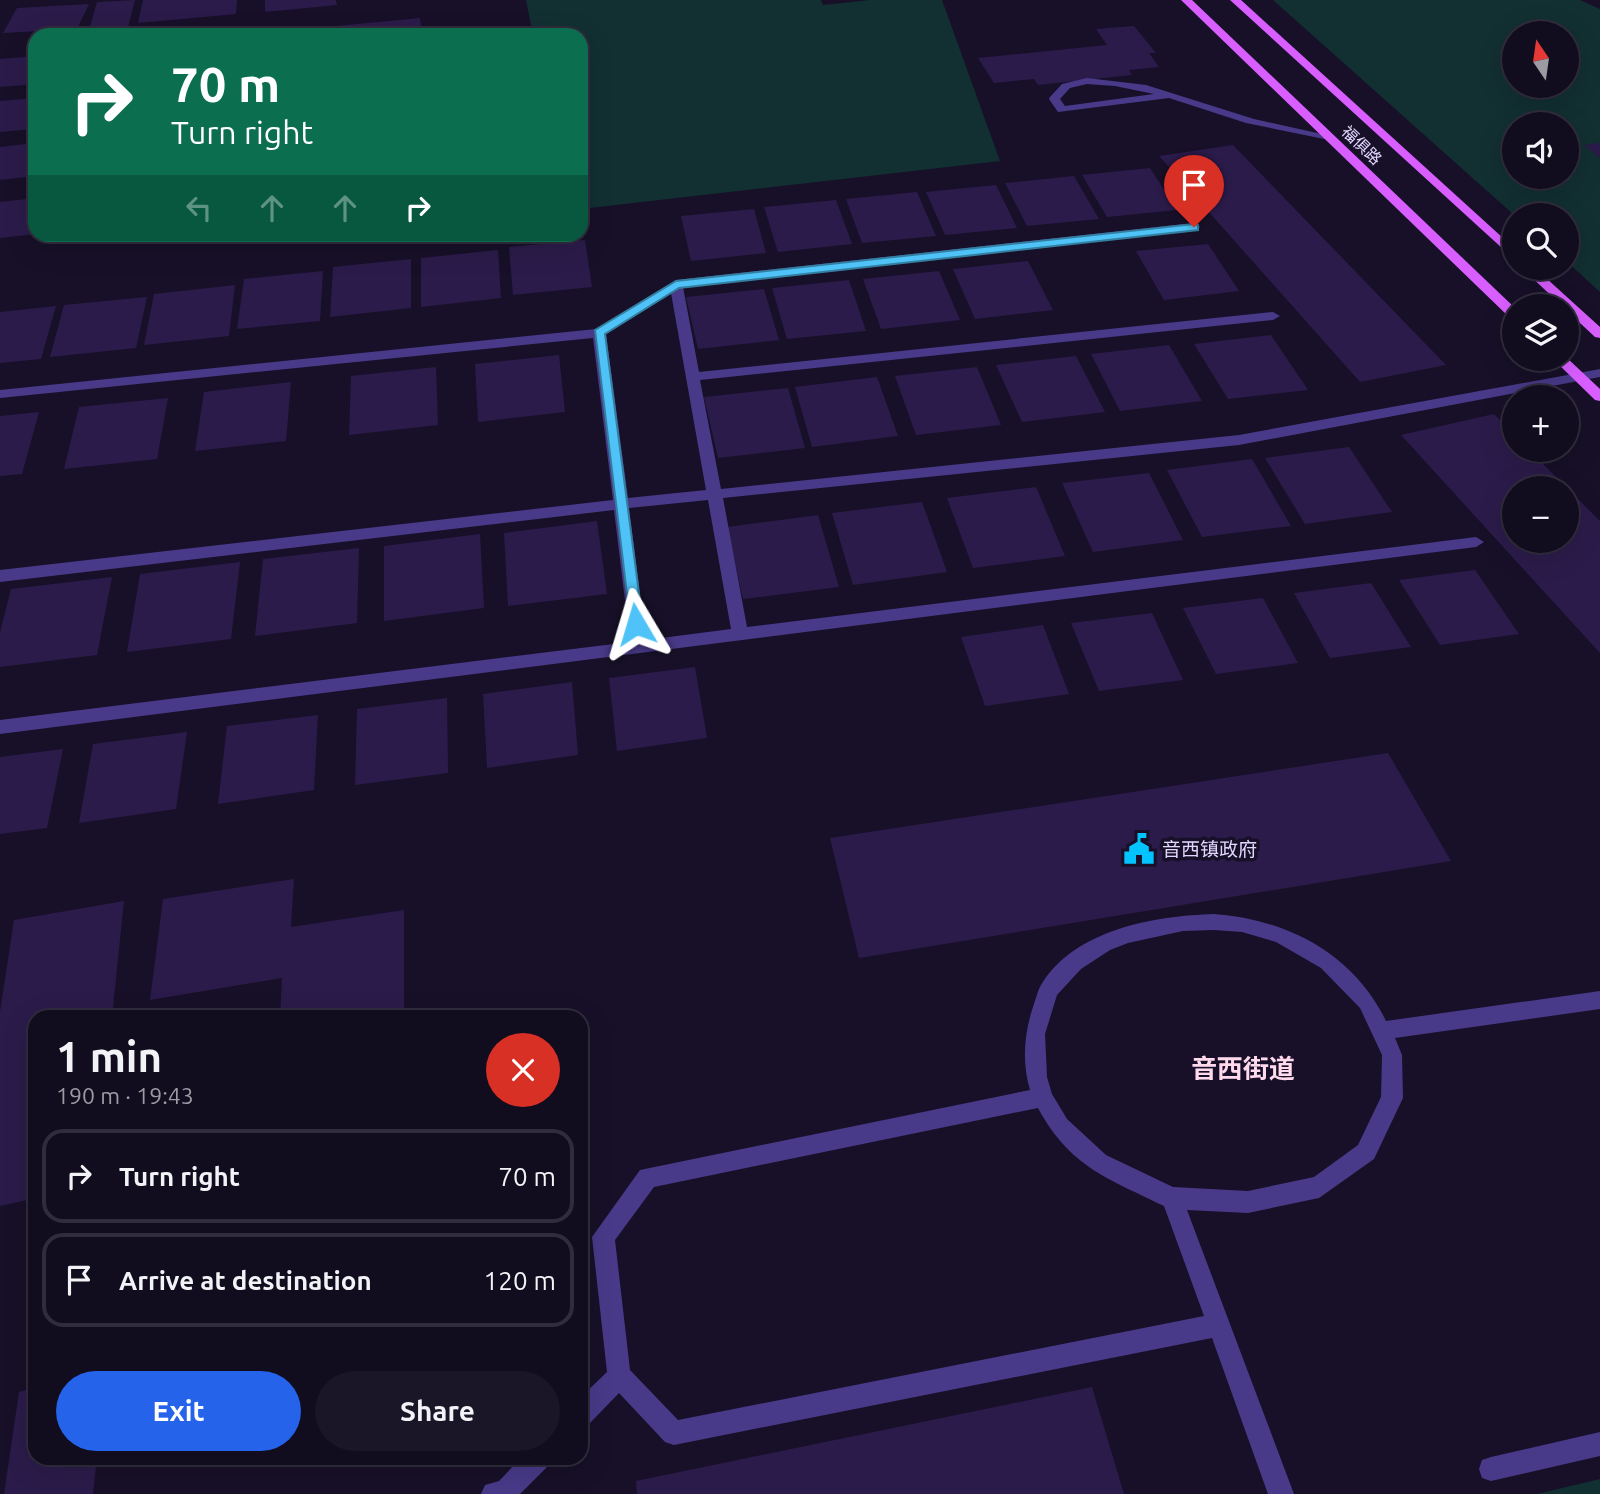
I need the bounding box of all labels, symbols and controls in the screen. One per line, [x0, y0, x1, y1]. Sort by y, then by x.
north arrow [1502, 21, 1578, 98]
map controls [1502, 21, 1579, 553]
icon: right [56, 56, 147, 147]
text: 70 m [171, 56, 280, 111]
button: sound [1502, 112, 1579, 189]
text: Turn right [171, 114, 313, 150]
street label: 福俱路 [1338, 122, 1386, 168]
pin [1164, 155, 1224, 227]
icon: arrive [1175, 166, 1213, 204]
icon: left [180, 189, 218, 227]
icon: ahead [253, 189, 291, 227]
icon: ahead [326, 189, 364, 227]
icon: right [399, 189, 437, 227]
button: search [1502, 203, 1579, 280]
button: layers [1502, 294, 1579, 371]
button: + [1502, 385, 1579, 462]
button: − [1502, 476, 1579, 553]
position arrow [599, 587, 673, 661]
public building icon: 音西镇政府 [1122, 832, 1156, 866]
place label: 音西镇政府 [1162, 838, 1257, 860]
text: 1 min [56, 1033, 162, 1080]
button: close [486, 1033, 560, 1107]
district label: 音西街道 [1191, 1054, 1295, 1083]
text: 190 m · 19:43 [56, 1083, 194, 1108]
icon: right [60, 1157, 98, 1195]
text: Turn right [119, 1162, 240, 1191]
text: 70 m [498, 1162, 556, 1191]
icon: arrive [60, 1261, 98, 1299]
text: Arrive at destination [119, 1266, 372, 1295]
text: 120 m [484, 1266, 556, 1295]
button: Exit [56, 1371, 301, 1451]
button: Share [315, 1371, 560, 1451]

